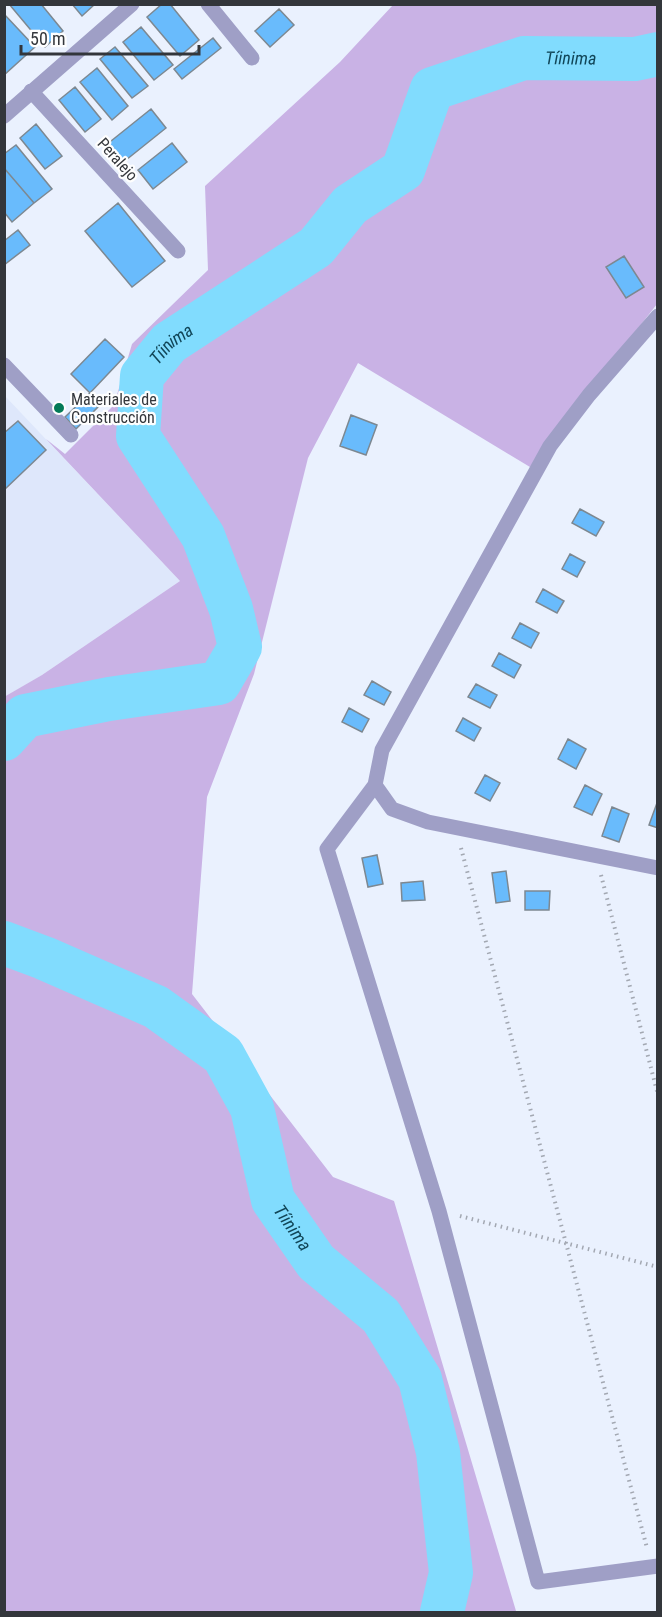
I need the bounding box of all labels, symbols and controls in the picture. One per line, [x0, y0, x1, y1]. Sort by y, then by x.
scale bar [21, 18, 200, 56]
text: 50 m [30, 28, 65, 49]
water label: Tíinima [545, 47, 597, 69]
street label: Peralejo [93, 134, 142, 185]
water label: Tíinima [145, 319, 197, 368]
place label: Materiales de Construcción [71, 390, 157, 427]
marker: Materiales de Construcción [52, 401, 66, 415]
water label: Tíinima [269, 1200, 316, 1255]

